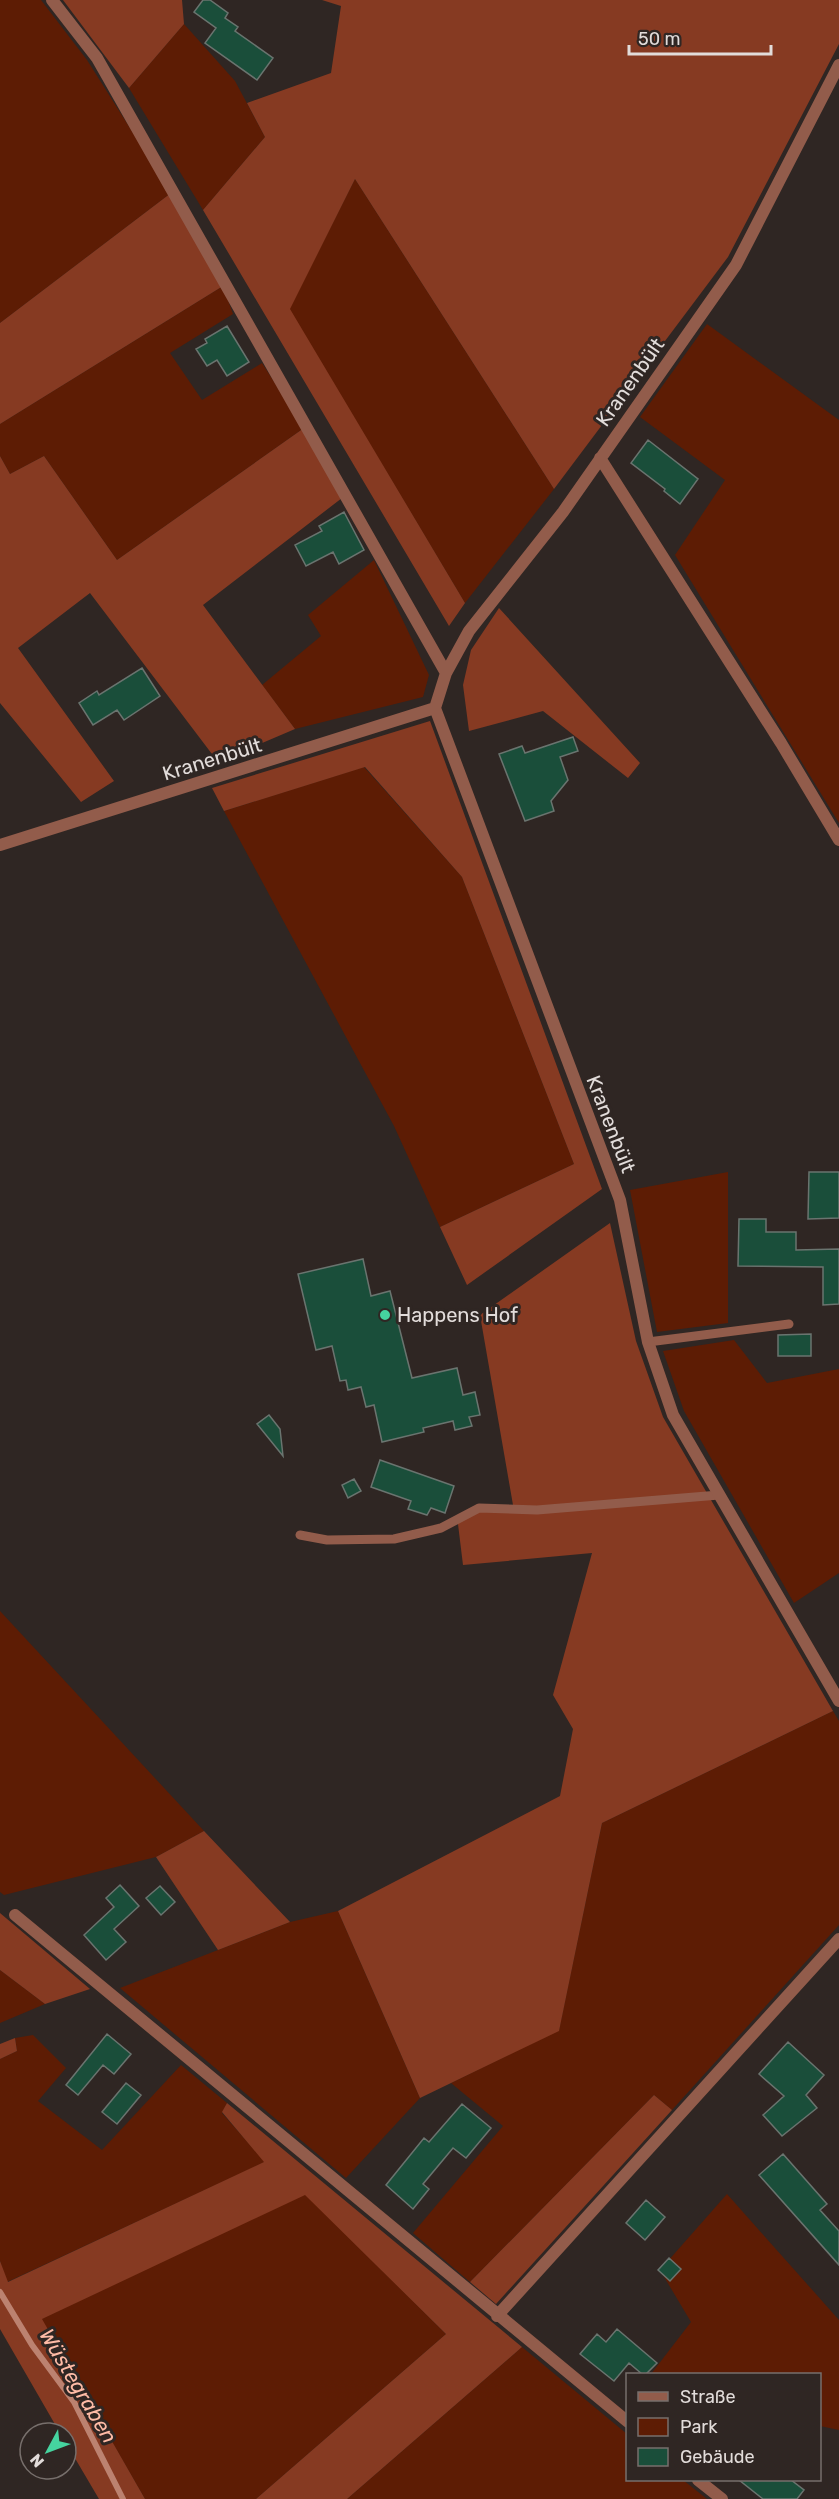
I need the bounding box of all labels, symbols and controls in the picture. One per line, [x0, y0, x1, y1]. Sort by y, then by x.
scale bar [629, 18, 772, 56]
text: 50 m [638, 28, 681, 50]
street label: Kranenbült [591, 333, 669, 431]
street label: Kranenbült [159, 732, 265, 785]
street label: Kranenbült [581, 1072, 641, 1176]
place label: Happens Hof [397, 1303, 518, 1327]
marker: Happens Hof [378, 1308, 392, 1322]
water label: Wüstegraben [34, 2324, 122, 2448]
legend [626, 2373, 821, 2481]
text: Straße [680, 2386, 736, 2408]
text: Park [680, 2416, 718, 2438]
north arrow [18, 2421, 78, 2481]
text: Gebäude [680, 2446, 755, 2468]
text: N [26, 2450, 48, 2471]

